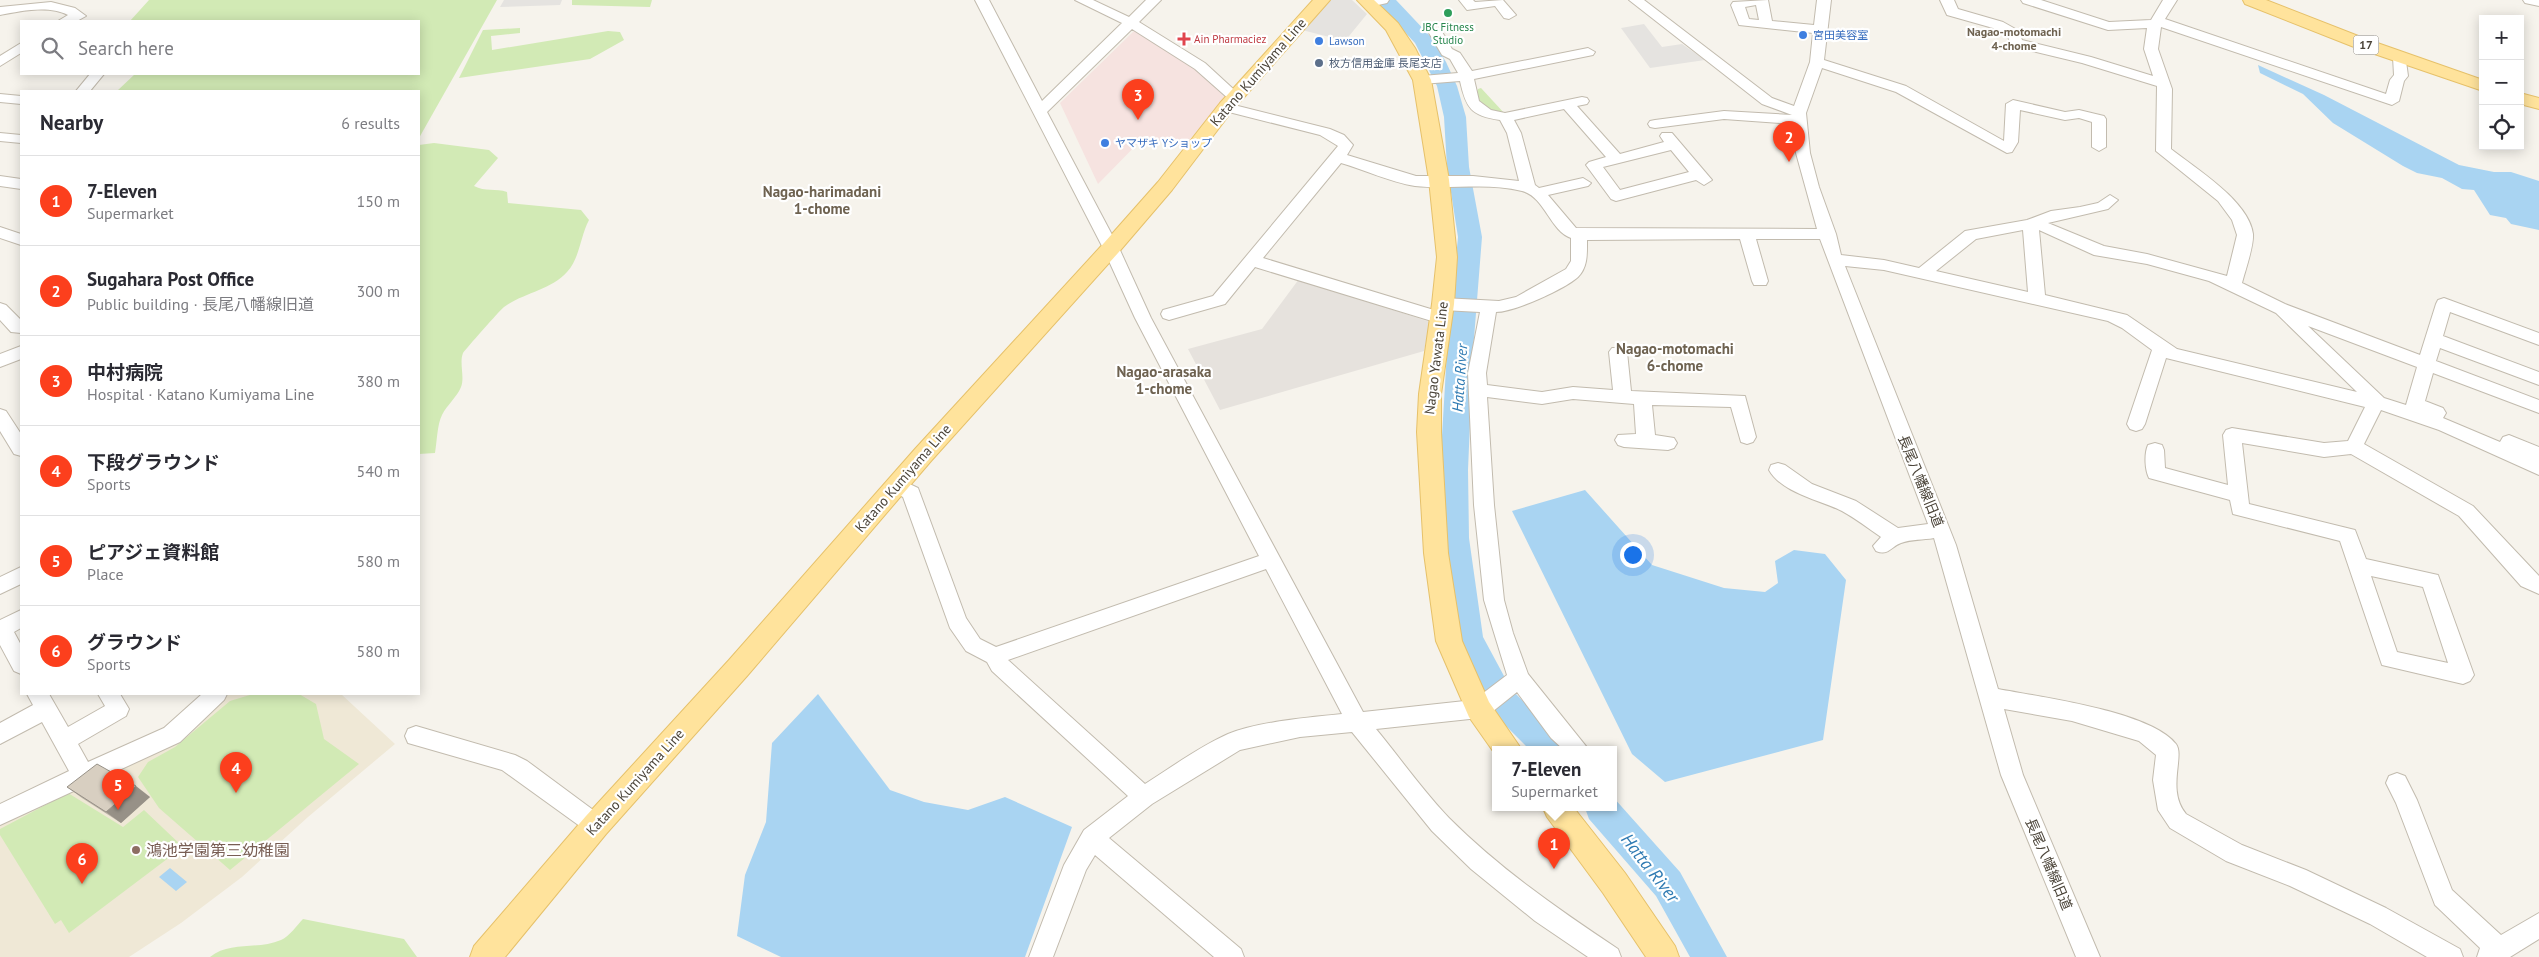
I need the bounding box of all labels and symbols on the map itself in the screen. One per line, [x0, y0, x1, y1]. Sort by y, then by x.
marker: JBC Fitness Studio [1442, 7, 1454, 19]
street label: Katano Kumiyama Line [1206, 14, 1310, 130]
place label: JBC Fitness Studio [1421, 20, 1474, 47]
district label: Nagao-motomachi 4-chome [1967, 24, 2061, 53]
place label: 宮田美容室 [1813, 28, 1868, 42]
marker: 宮田美容室 [1797, 29, 1809, 41]
place label: Ain Pharmaciez [1194, 32, 1266, 46]
marker: Ain Pharmaciez [1178, 33, 1190, 45]
place label: Lawson [1329, 34, 1365, 48]
marker: Lawson [1313, 35, 1325, 47]
road number: 17 [2354, 36, 2378, 54]
place label: 枚方信用金庫 長尾支店 [1329, 56, 1442, 70]
marker: 枚方信用金庫 長尾支店 [1313, 57, 1325, 69]
pin: 3 [1122, 79, 1154, 120]
pin: 2 [1773, 121, 1805, 162]
place label: ヤマザキ Yショップ [1115, 136, 1212, 150]
marker: ヤマザキ Yショップ [1099, 137, 1111, 149]
district label: Nagao-harimadani 1-chome [763, 182, 881, 218]
street label: Nagao Yawata Line [1420, 300, 1452, 416]
district label: Nagao-motomachi 6-chome [1616, 339, 1734, 375]
water label: Hatta River [1448, 342, 1471, 413]
district label: Nagao-arasaka 1-chome [1117, 362, 1211, 398]
street label: Katano Kumiyama Line [851, 420, 955, 536]
street label: 長尾八幡線旧道 [1894, 432, 1948, 530]
your location [1620, 542, 1646, 568]
street label: Katano Kumiyama Line [582, 725, 688, 839]
pin: 4 [220, 752, 252, 793]
pin: 5 [102, 769, 134, 810]
street label: 長尾八幡線旧道 [2022, 815, 2076, 913]
pin: 1 [1538, 828, 1570, 869]
water label: Hatta River [1616, 828, 1685, 908]
place label: 鴻池学園第三幼稚園 [146, 840, 290, 860]
pin: 6 [66, 843, 98, 884]
marker: 鴻池学園第三幼稚園 [130, 844, 142, 856]

